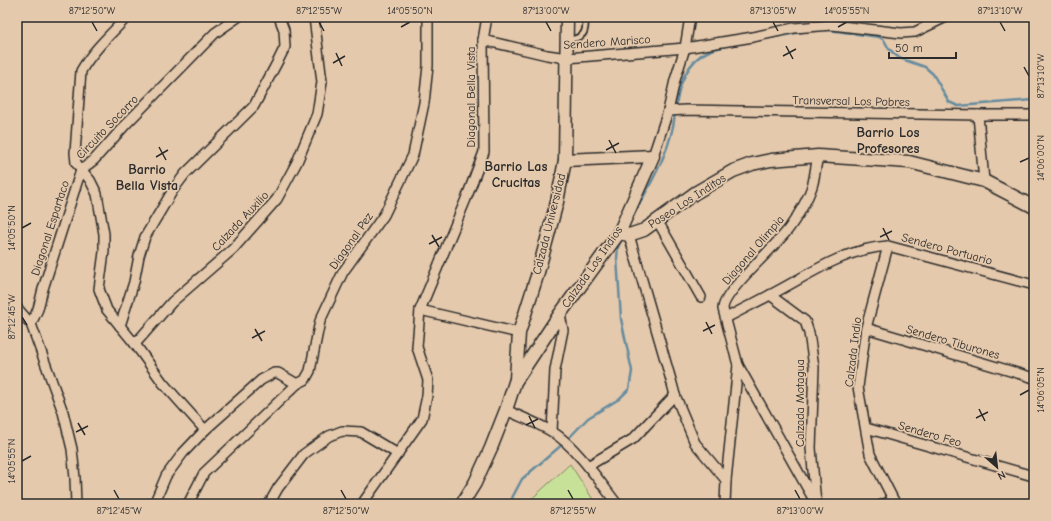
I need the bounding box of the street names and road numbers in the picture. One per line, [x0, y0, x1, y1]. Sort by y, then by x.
street label: Sendero Marisco [563, 32, 651, 52]
street label: Diagonal Bella Vista [464, 47, 478, 147]
street label: Circuito Socorro [73, 92, 141, 162]
street label: Transversal Los Pobres [792, 93, 910, 109]
street label: Paseo Los Inditos [646, 171, 728, 231]
street label: Calzada Universidad [530, 172, 568, 276]
street label: Diagonal Espartaco [28, 178, 72, 278]
street label: Calzada Auxilio [209, 188, 271, 254]
street label: Diagonal Pez [326, 209, 376, 272]
street label: Diagonal Olimpia [719, 213, 787, 287]
street label: Calzada Los Indios [559, 223, 625, 311]
street label: Sendero Portuario [900, 230, 994, 268]
street label: Calzada Indio [842, 316, 864, 388]
street label: Sendero Tiburones [905, 322, 1001, 362]
street label: Calzada Motagua [793, 359, 807, 447]
street label: Sendero Feo [897, 418, 963, 450]

